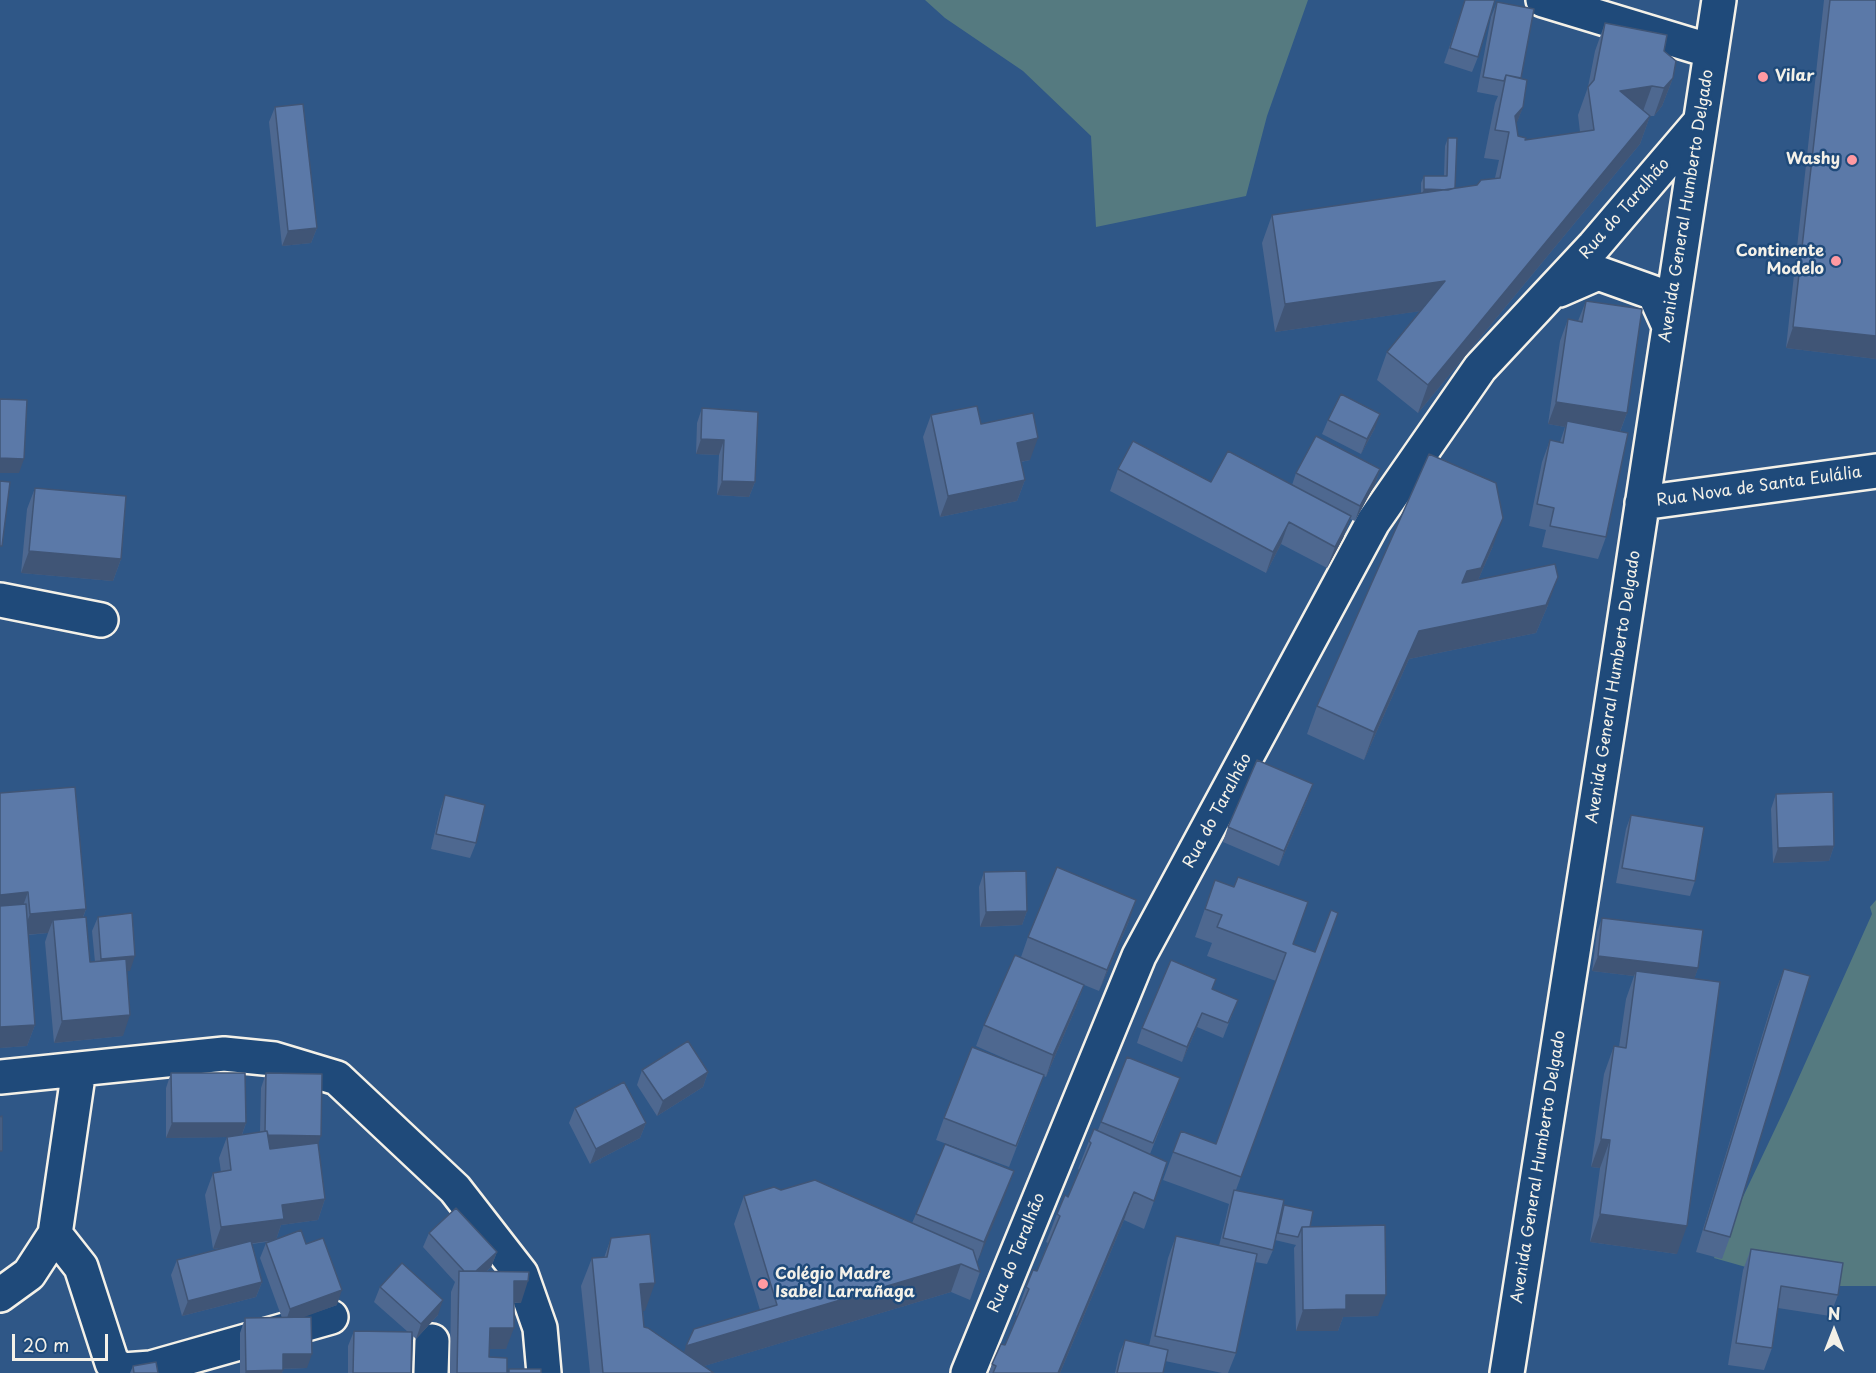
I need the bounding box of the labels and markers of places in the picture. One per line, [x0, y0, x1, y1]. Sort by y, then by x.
place label: Vilar [1775, 67, 1814, 87]
marker: Vilar [1756, 70, 1770, 84]
place label: Washy [1786, 150, 1840, 170]
marker: Washy [1845, 153, 1859, 167]
place label: Continente Modelo [1736, 242, 1824, 280]
marker: Continente Modelo [1829, 254, 1843, 268]
place label: Colégio Madre Isabel Larrañaga [775, 1265, 915, 1303]
marker: Colégio Madre Isabel Larrañaga [756, 1277, 770, 1291]

